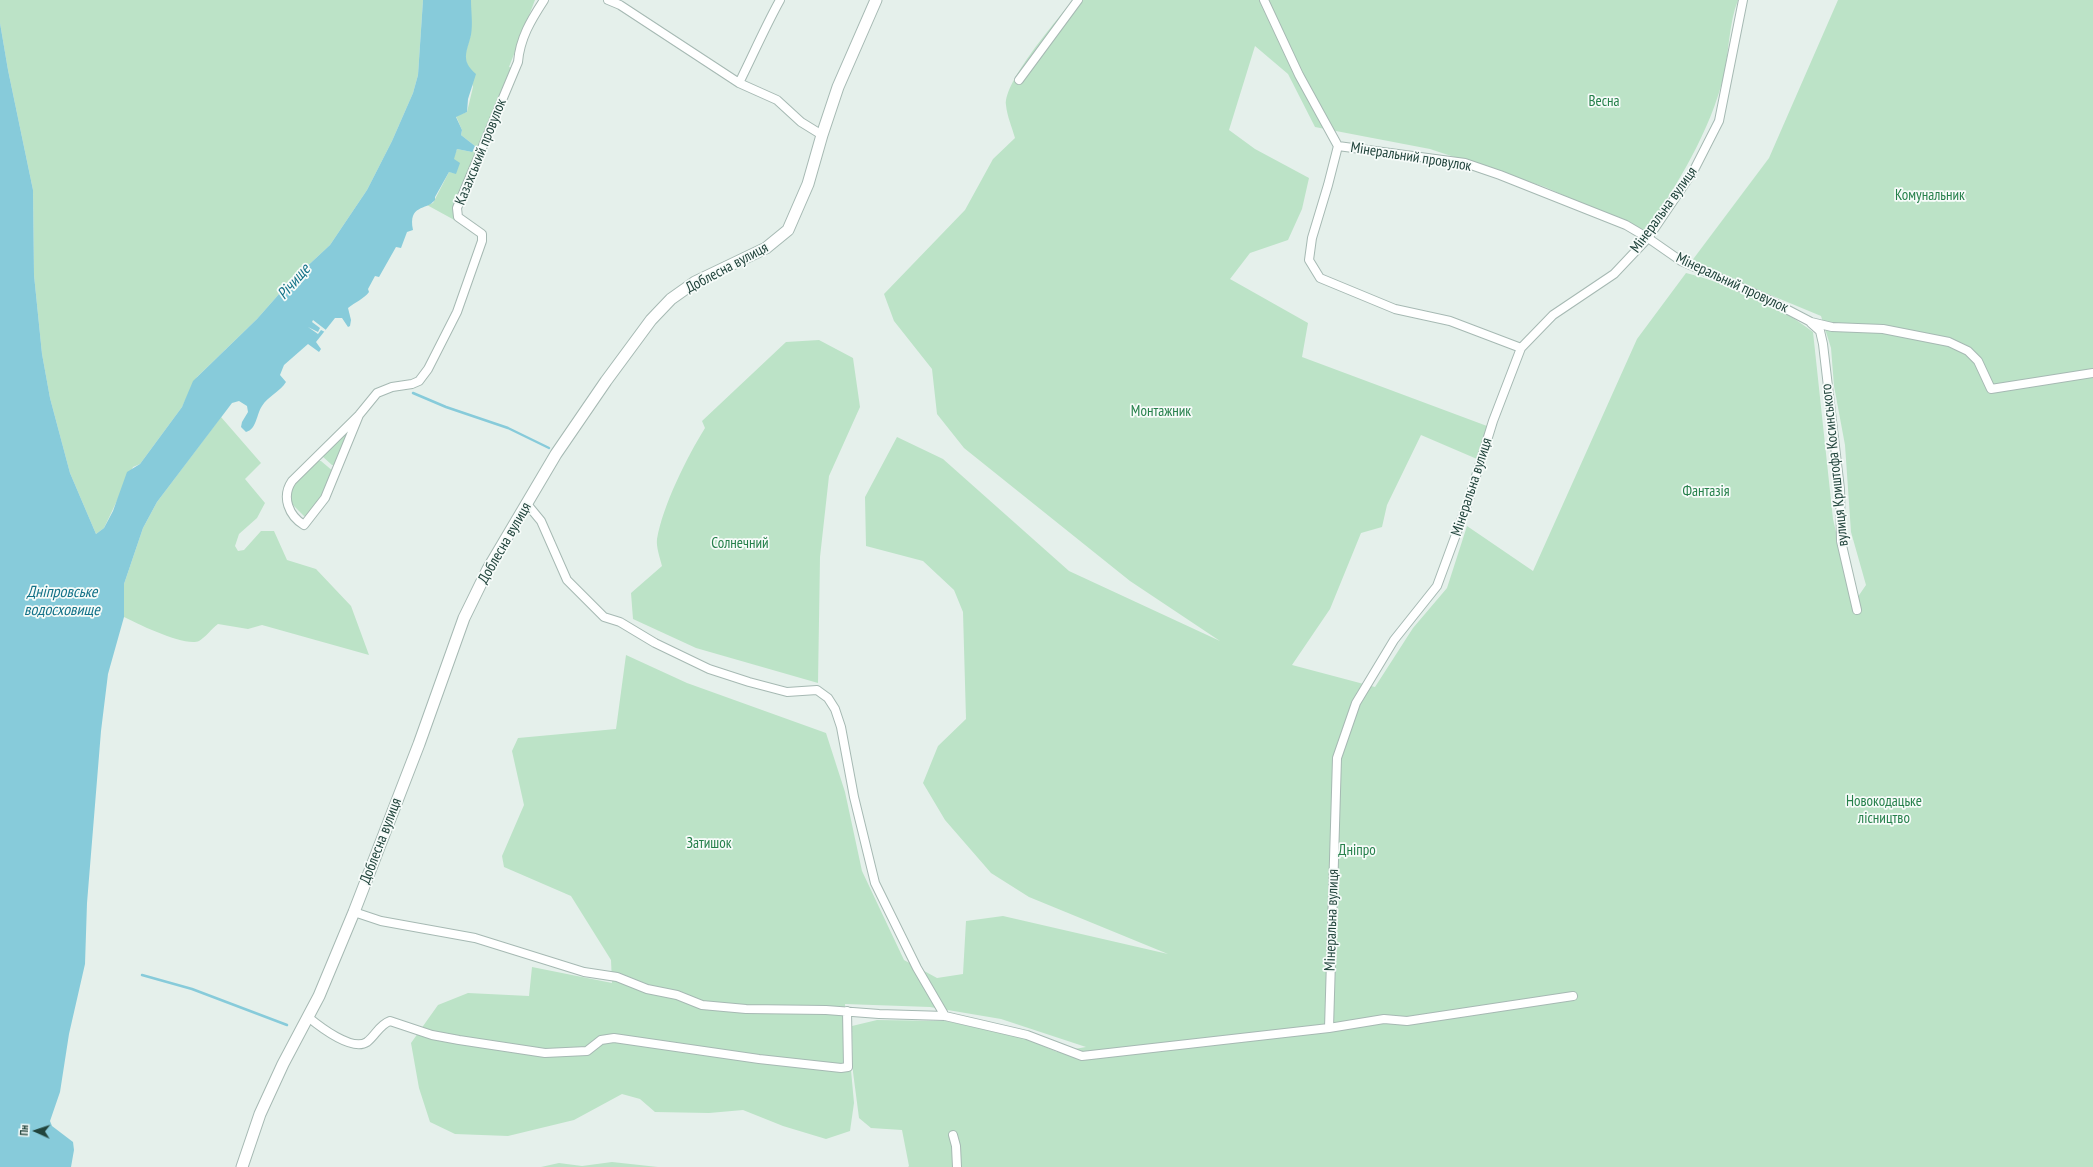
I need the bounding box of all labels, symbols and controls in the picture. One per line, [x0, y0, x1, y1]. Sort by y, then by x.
park label: Весна [1589, 93, 1619, 111]
street label: Казахський провулок [451, 96, 511, 208]
street label: Мінеральний провулок [1349, 139, 1473, 175]
street label: Мінеральна вулиця [1627, 163, 1701, 257]
park label: Комунальник [1895, 187, 1965, 205]
street label: Доблесна вулиця [683, 239, 771, 297]
street label: Мінеральний провулок [1673, 249, 1791, 317]
water label: Річище [274, 260, 314, 304]
street label: вулиця Криштофа Косинського [1818, 383, 1852, 547]
park label: Монтажник [1131, 403, 1191, 421]
street label: Мінеральна вулиця [1448, 436, 1496, 538]
park label: Фантазія [1682, 483, 1730, 501]
street label: Доблесна вулиця [475, 499, 535, 587]
park label: Солнечний [711, 535, 769, 553]
water label: Дніпровське водосховище [24, 582, 100, 620]
park label: Новокодацьке лісництво [1846, 793, 1922, 828]
street label: Доблесна вулиця [356, 795, 406, 887]
park label: Затишок [686, 835, 732, 853]
park label: Дніпро [1338, 842, 1376, 860]
street label: Мінеральна вулиця [1321, 869, 1343, 971]
north arrow [16, 1111, 56, 1151]
text: Пн [17, 1125, 31, 1136]

